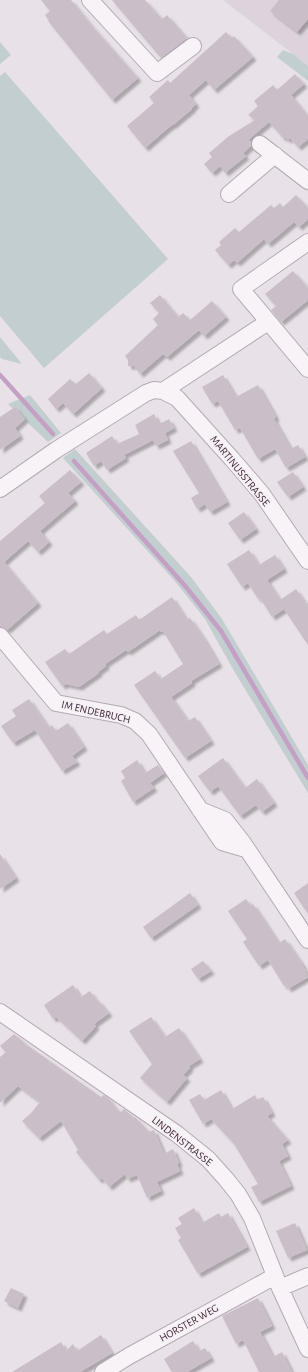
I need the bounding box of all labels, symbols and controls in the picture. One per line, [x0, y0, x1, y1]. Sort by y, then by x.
street label: MARTINUSSTRASSE [208, 434, 272, 509]
street label: IM ENDEBRUCH [60, 699, 132, 725]
street label: LINDENSTRASSE [150, 1114, 215, 1168]
street label: HORSTER WEG [158, 1302, 220, 1344]

